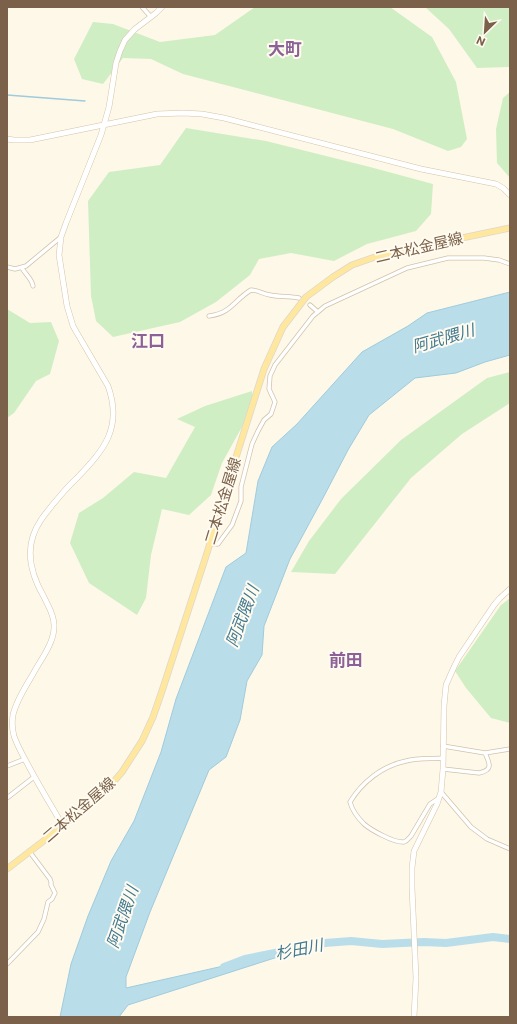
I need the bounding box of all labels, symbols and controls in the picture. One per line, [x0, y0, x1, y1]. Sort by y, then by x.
north arrow [465, 12, 505, 52]
text: N [474, 34, 487, 49]
district label: 大町 [268, 38, 302, 59]
street label: 二本松金屋線 [373, 228, 465, 266]
water label: 阿武隈川 [409, 319, 478, 355]
district label: 江口 [131, 330, 165, 351]
street label: 二本松金屋線 [200, 455, 244, 546]
water label: 阿武隈川 [221, 581, 263, 649]
district label: 前田 [329, 649, 363, 670]
street label: 二本松金屋線 [38, 773, 118, 846]
water label: 阿武隈川 [102, 882, 142, 950]
water label: 杉田川 [274, 934, 326, 962]

